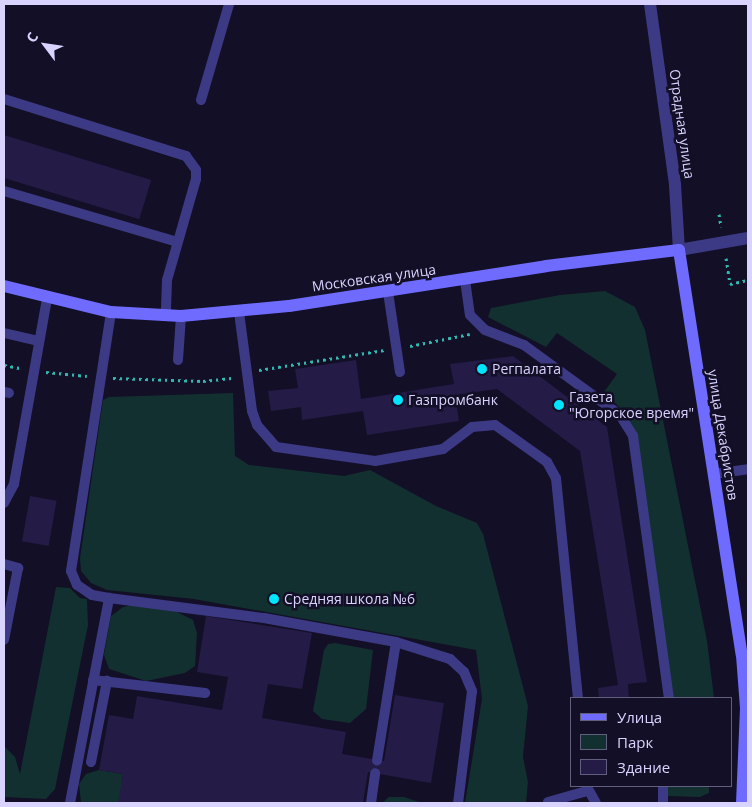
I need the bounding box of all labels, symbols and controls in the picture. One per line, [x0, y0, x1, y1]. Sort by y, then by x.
north arrow [20, 20, 70, 70]
text: С [21, 28, 42, 46]
street label: Отрадная улица [666, 68, 698, 180]
street label: Московская улица [311, 261, 437, 295]
place label: Регпалата [492, 361, 561, 377]
marker: Регпалата [476, 363, 488, 375]
street label: улица Декабристов [704, 368, 742, 502]
place label: Газета "Югорское время" [569, 389, 694, 422]
place label: Газпромбанк [408, 392, 498, 408]
marker: Газпромбанк [392, 394, 404, 406]
marker: Газета "Югорское время" [553, 399, 565, 411]
place label: Средняя школа №6 [284, 591, 415, 607]
marker: Средняя школа №6 [268, 593, 280, 605]
legend [570, 697, 732, 787]
text: Улица [617, 707, 662, 727]
text: Парк [617, 732, 653, 752]
text: Здание [617, 757, 670, 777]

